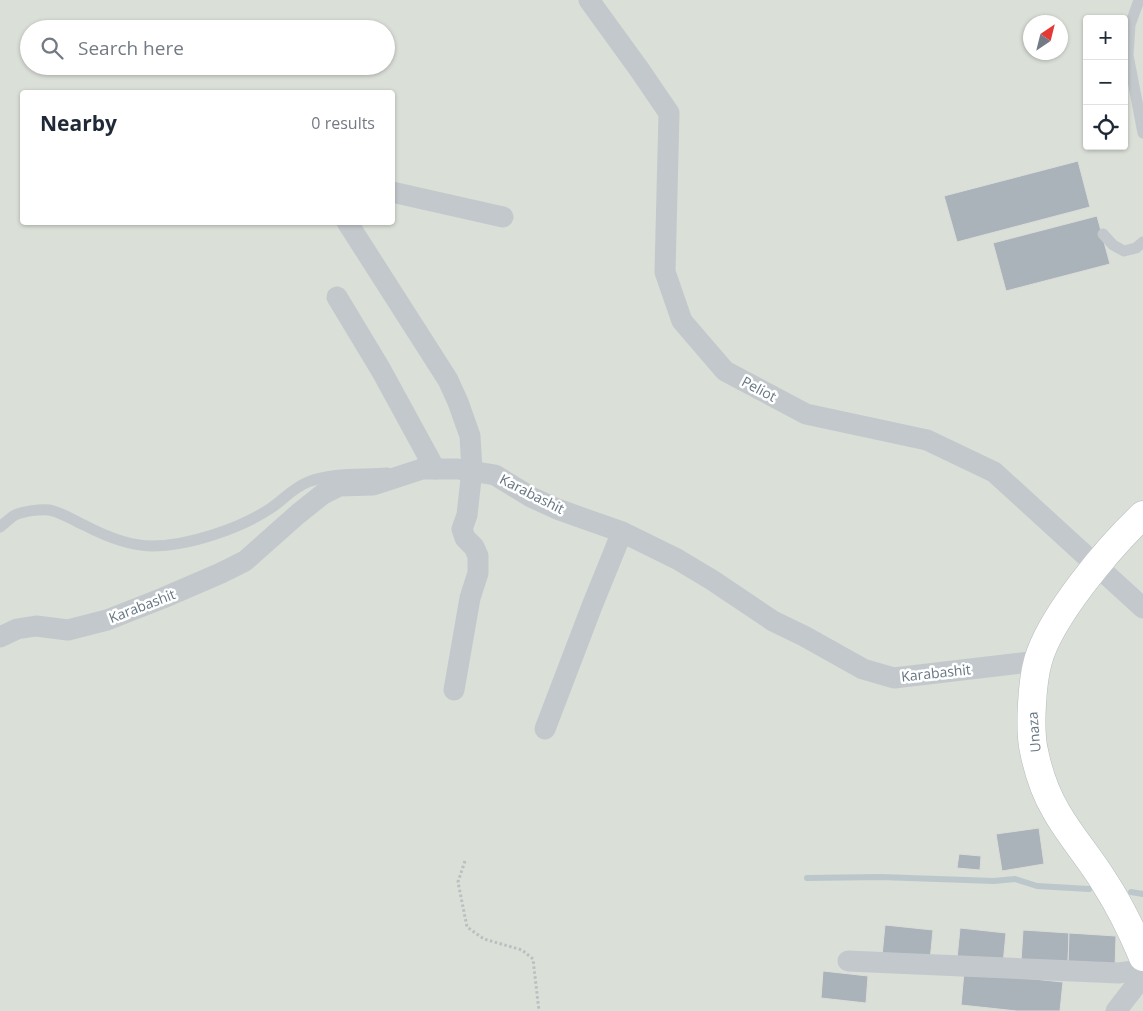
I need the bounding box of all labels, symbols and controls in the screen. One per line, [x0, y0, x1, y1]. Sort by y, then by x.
north arrow [1023, 15, 1068, 60]
map controls [1083, 15, 1128, 150]
button: + [1083, 15, 1128, 60]
search box [20, 20, 395, 75]
icon: search [38, 34, 66, 62]
text: Search here [78, 35, 184, 61]
button: − [1083, 60, 1128, 105]
button: locate [1083, 105, 1128, 150]
text: Nearby [40, 109, 117, 137]
text: 0 results [311, 112, 375, 134]
street label: Peliot [739, 372, 780, 406]
street label: Karabashit [497, 469, 568, 518]
street label: Karabashit [106, 584, 178, 627]
street label: Karabashit [900, 659, 972, 686]
street label: Unaza [1022, 711, 1045, 753]

